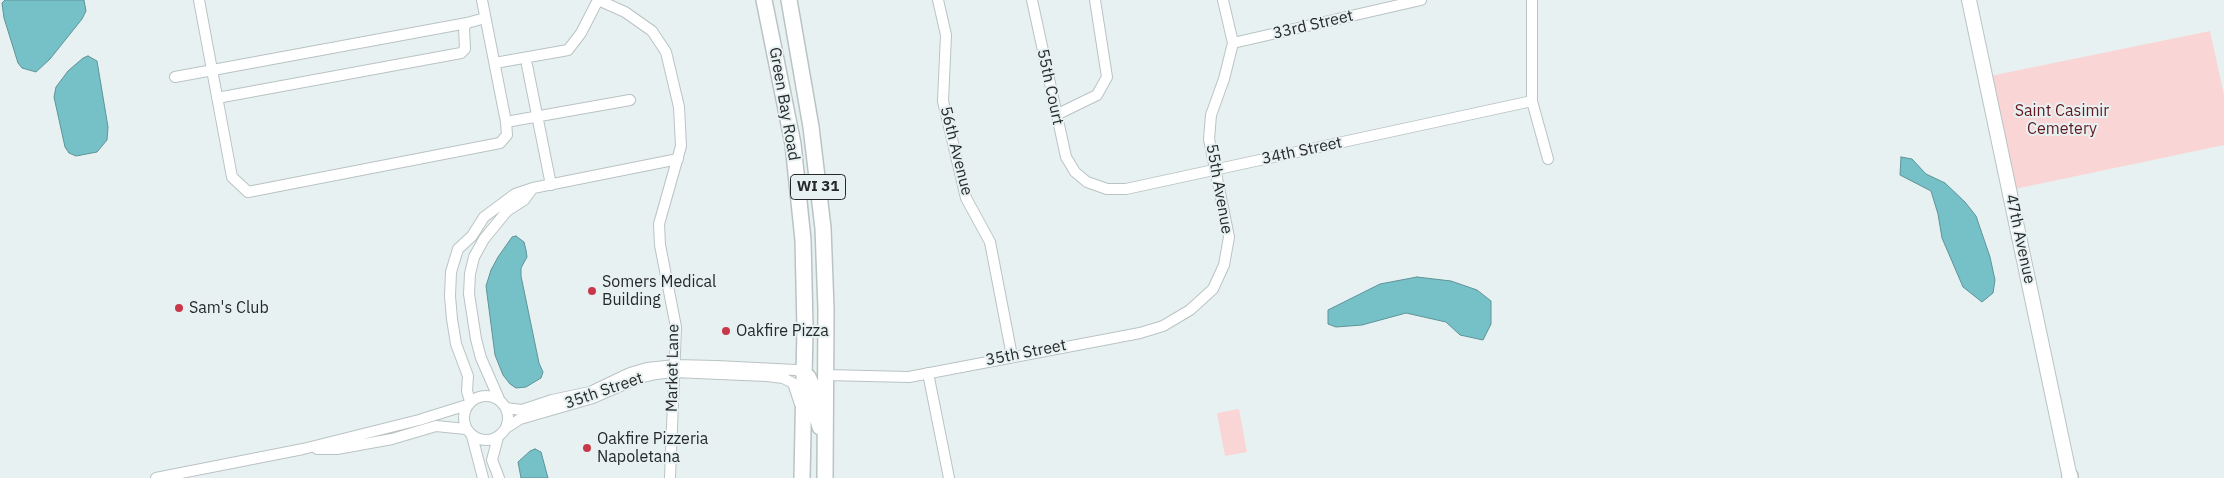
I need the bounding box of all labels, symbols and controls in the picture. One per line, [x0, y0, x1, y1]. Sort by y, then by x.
street label: 33rd Street [1271, 6, 1355, 44]
street label: Green Bay Road [765, 46, 803, 162]
street label: 55th Court [1033, 47, 1067, 127]
park label: Saint Casimir Cemetery [2015, 101, 2109, 139]
street label: 56th Avenue [936, 104, 976, 198]
street label: 34th Street [1260, 133, 1344, 169]
street label: 55th Avenue [1202, 142, 1236, 236]
road number: WI 31 [790, 174, 846, 200]
street label: 47th Avenue [2001, 192, 2039, 286]
place label: Somers Medical Building [602, 272, 716, 310]
marker: Somers Medical Building [586, 285, 598, 297]
place label: Sam's Club [189, 298, 269, 318]
marker: Sam's Club [173, 302, 185, 314]
place label: Oakfire Pizza [736, 321, 829, 341]
street label: Market Lane [663, 324, 683, 412]
marker: Oakfire Pizza [720, 325, 732, 337]
street label: 35th Street [984, 336, 1068, 370]
street label: 35th Street [562, 369, 646, 413]
place label: Oakfire Pizzeria Napoletana [597, 429, 708, 467]
marker: Oakfire Pizzeria Napoletana [581, 442, 593, 454]

